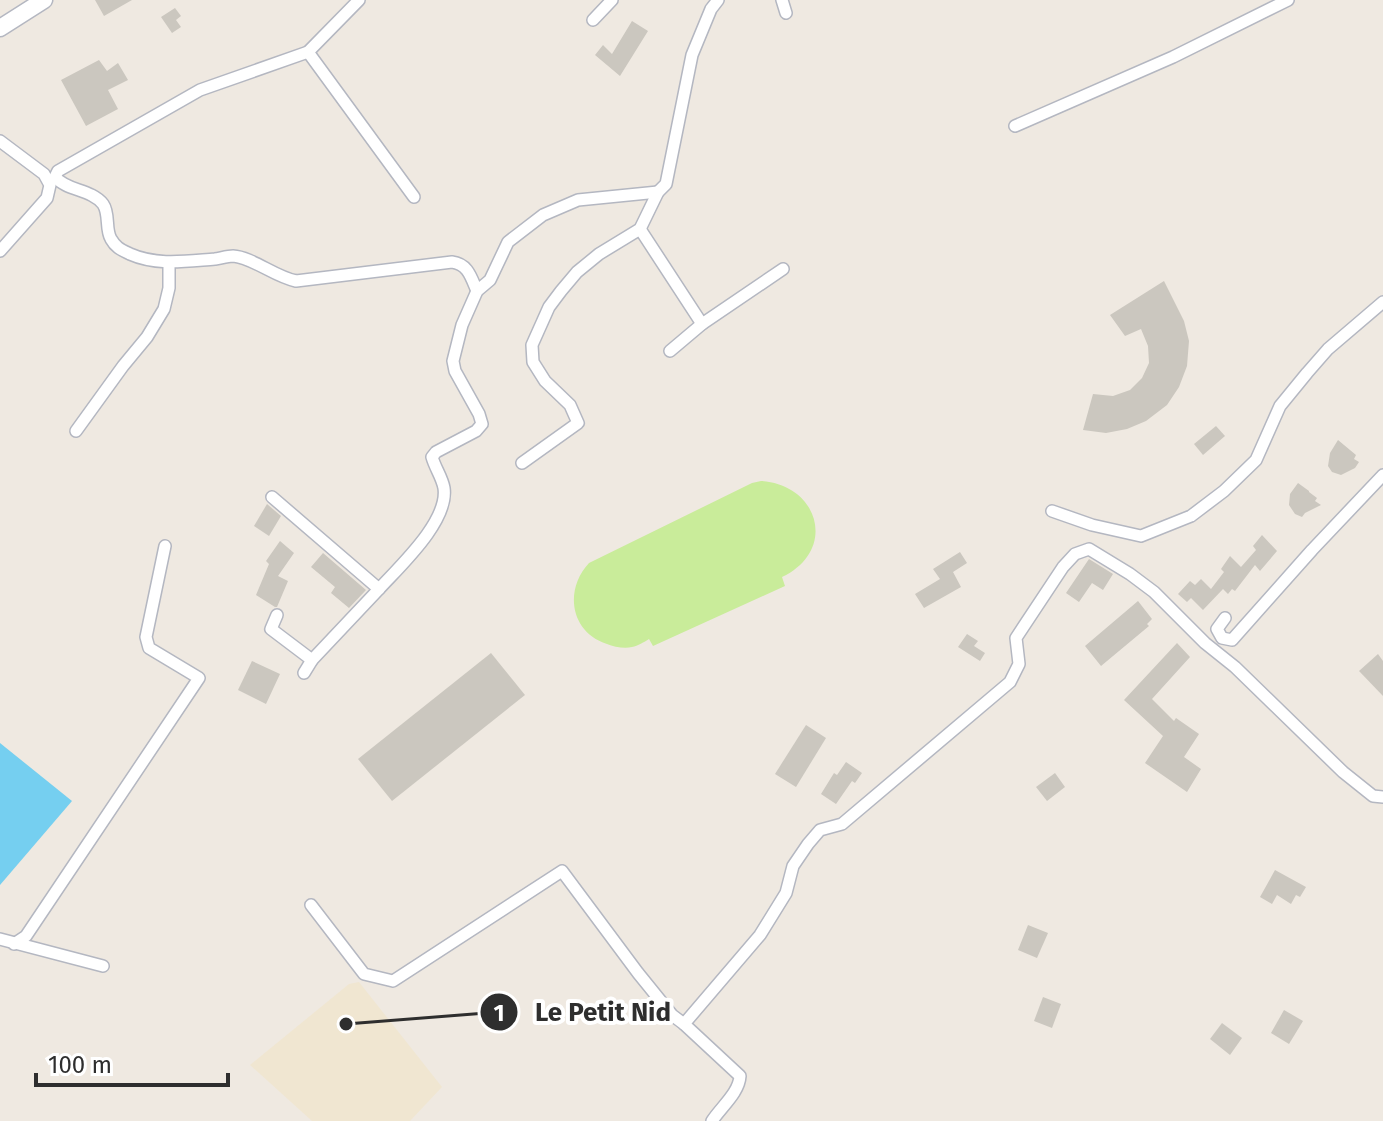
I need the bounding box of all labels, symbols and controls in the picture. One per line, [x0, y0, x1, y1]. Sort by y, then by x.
callout: Le Petit Nid [479, 987, 687, 1037]
text: Le Petit Nid [535, 997, 671, 1028]
text: 1 [493, 999, 505, 1027]
scale bar [36, 1037, 228, 1087]
text: 100 m [48, 1051, 112, 1079]

